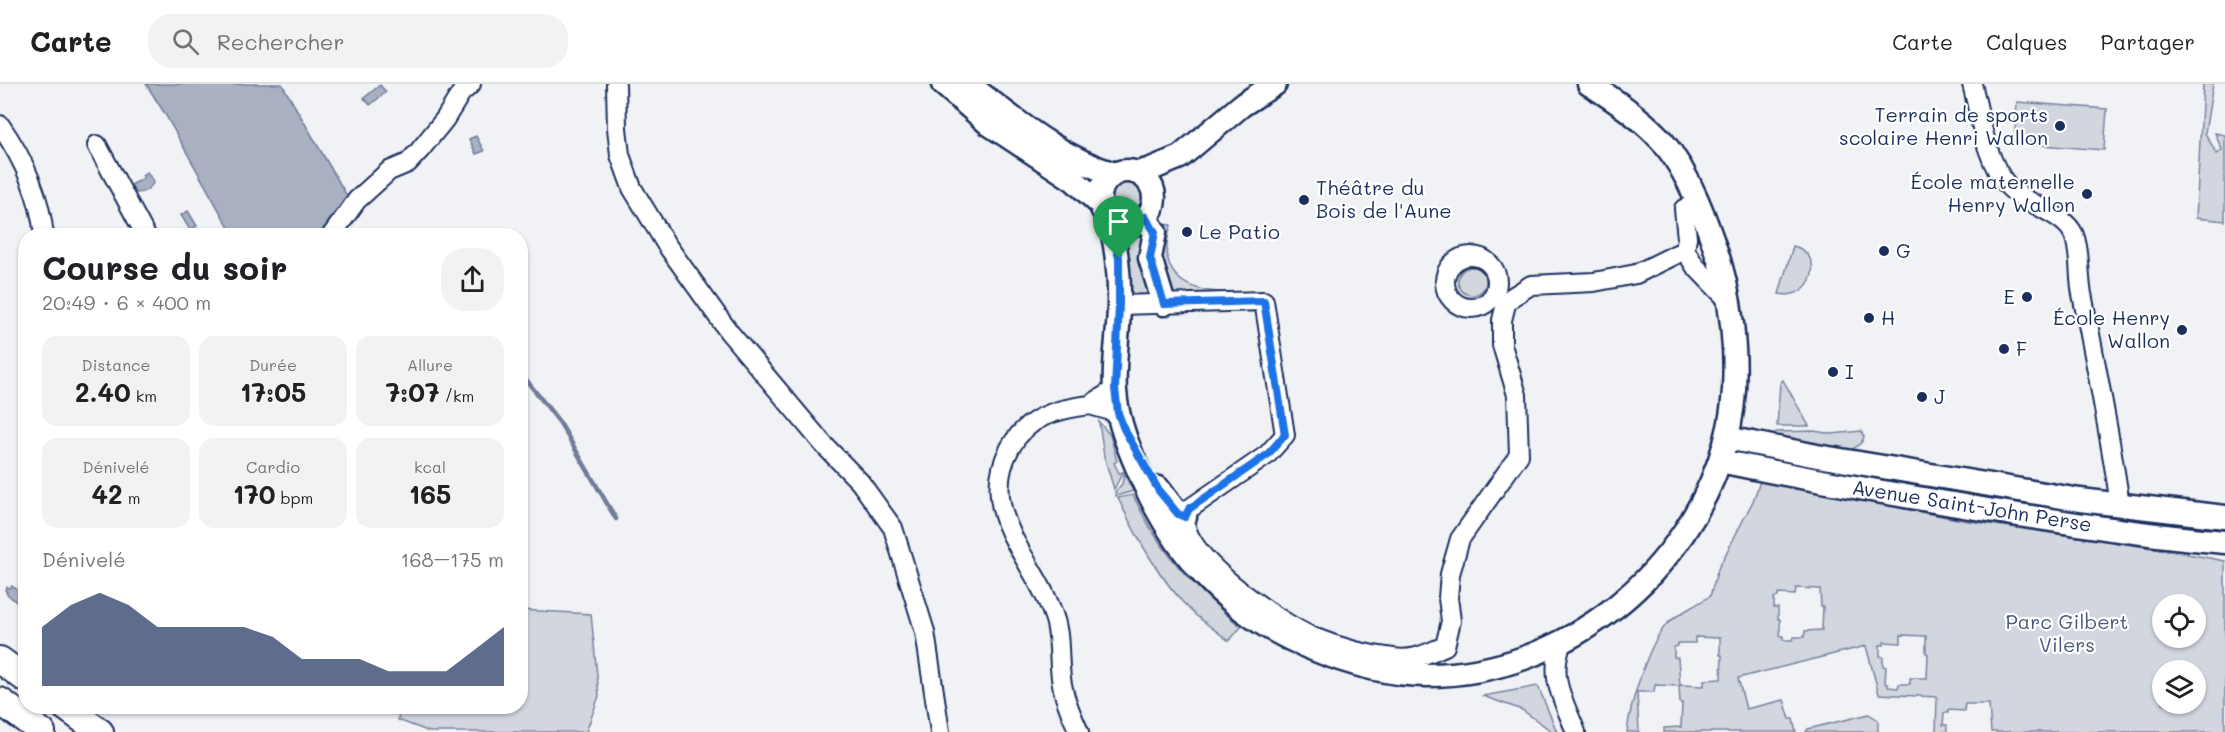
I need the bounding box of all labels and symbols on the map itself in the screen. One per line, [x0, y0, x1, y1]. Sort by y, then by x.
place label: Terrain de sports scolaire Henri Wallon [1839, 101, 2048, 150]
marker: Terrain de sports scolaire Henri Wallon [2053, 119, 2067, 133]
place label: École maternelle Henry Wallon [1911, 168, 2075, 217]
place label: Théâtre du Bois de l'Aune [1316, 174, 1452, 223]
marker: École maternelle Henry Wallon [2080, 187, 2094, 201]
marker: Théâtre du Bois de l'Aune [1297, 193, 1311, 207]
pin [1093, 196, 1144, 258]
place label: Le Patio [1199, 218, 1280, 244]
marker: Le Patio [1180, 225, 1194, 239]
place label: G [1896, 237, 1911, 263]
marker: G [1877, 244, 1891, 258]
place label: E [2004, 283, 2015, 309]
marker: E [2020, 290, 2034, 304]
place label: H [1881, 304, 1895, 330]
place label: École Henry Wallon [2053, 304, 2170, 353]
marker: H [1862, 311, 1876, 325]
marker: École Henry Wallon [2175, 323, 2189, 337]
place label: F [2016, 335, 2027, 361]
marker: F [1997, 342, 2011, 356]
place label: I [1845, 358, 1854, 384]
marker: I [1826, 365, 1840, 379]
place label: J [1934, 383, 1945, 409]
marker: J [1915, 390, 1929, 404]
street label: Avenue Saint-John Perse [1851, 473, 2094, 537]
park label: Parc Gilbert Vilers [2006, 608, 2128, 657]

